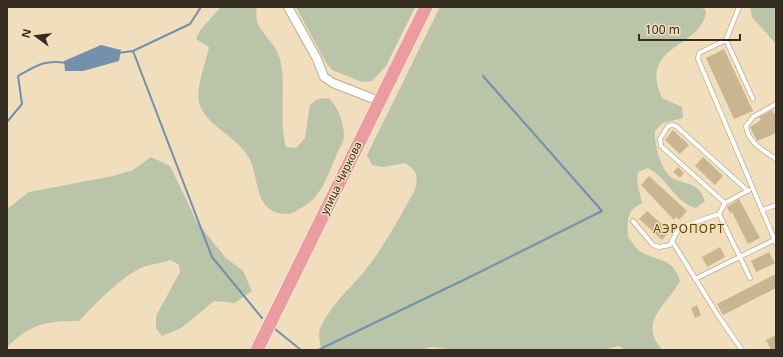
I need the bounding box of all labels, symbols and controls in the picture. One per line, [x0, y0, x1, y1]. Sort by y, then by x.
north arrow [16, 16, 56, 56]
scale bar [639, 16, 740, 42]
text: 100 m [645, 21, 680, 38]
text: N [17, 27, 34, 40]
street label: улица Чиркова [316, 139, 365, 217]
district label: АЭРОПОРТ [653, 220, 725, 237]

